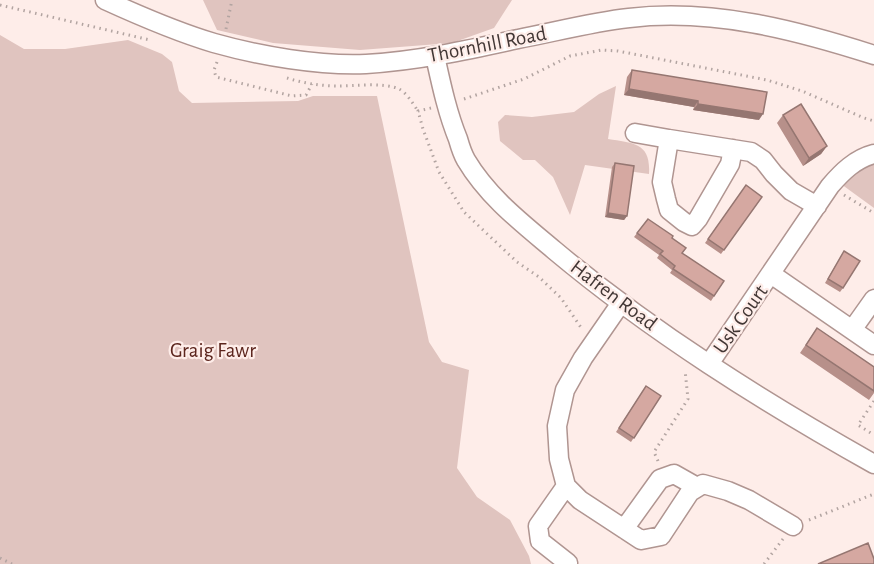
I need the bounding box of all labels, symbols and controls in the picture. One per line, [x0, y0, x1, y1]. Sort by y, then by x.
street label: Thornhill Road [426, 23, 548, 66]
street label: Hafren Road [567, 256, 661, 335]
street label: Usk Court [709, 281, 772, 358]
park label: Graig Fawr [170, 340, 256, 361]

